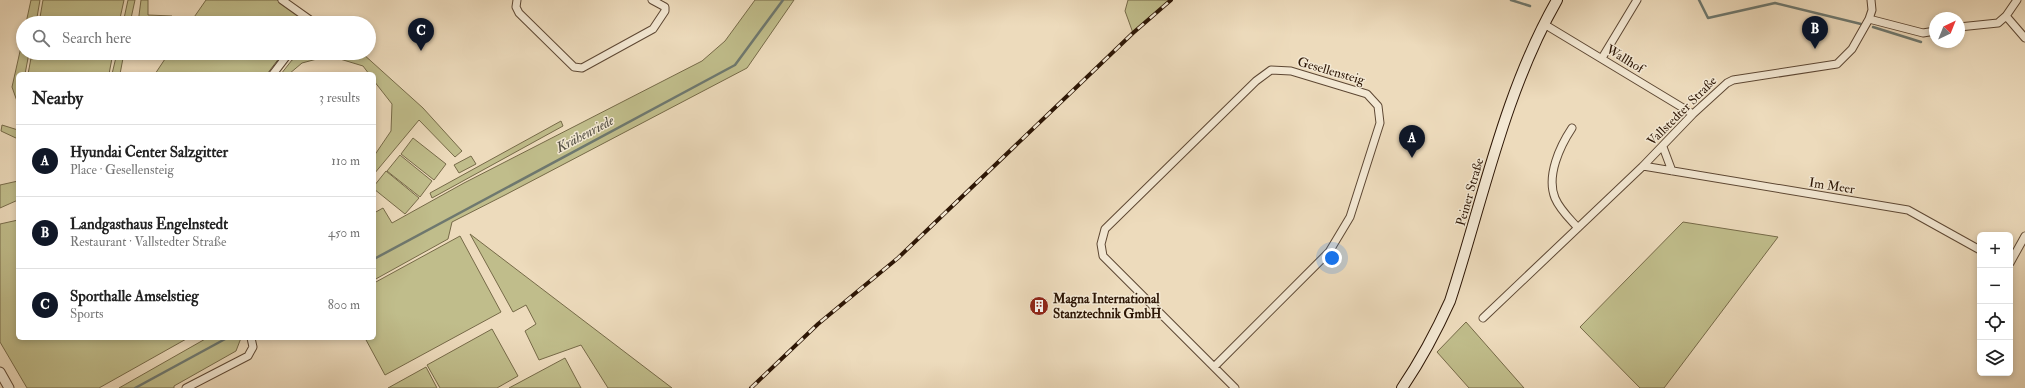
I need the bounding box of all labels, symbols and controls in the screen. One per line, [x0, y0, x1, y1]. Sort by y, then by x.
north arrow [1929, 12, 1965, 48]
search box [16, 16, 376, 60]
pin: B [1802, 16, 1828, 49]
pin: C [408, 18, 434, 51]
icon: search [30, 27, 52, 49]
text: Search here [62, 29, 131, 48]
street label: Wallhof [1602, 41, 1648, 77]
street label: Gesellensteig [1296, 54, 1367, 88]
street label: Vallstedter Straße [1644, 72, 1721, 149]
text: Nearby [32, 88, 83, 109]
text: 3 results [319, 90, 360, 106]
water label: Krähenriede [552, 112, 617, 157]
pin: A [1399, 125, 1425, 158]
text: Hyundai Center Salzgitter [70, 143, 228, 162]
text: A [41, 153, 49, 169]
text: 110 m [331, 153, 360, 169]
street label: Peiner Straße [1453, 156, 1487, 228]
text: Place · Gesellensteig [70, 162, 174, 178]
street label: Im Meer [1808, 174, 1856, 198]
text: Landgasthaus Engelnstedt [70, 215, 228, 234]
text: B [41, 225, 49, 241]
text: 450 m [328, 225, 360, 241]
map controls [1977, 232, 2013, 376]
button: + [1977, 232, 2013, 268]
text: Restaurant · Vallstedter Straße [70, 234, 226, 250]
your location [1322, 248, 1342, 268]
button: − [1977, 268, 2013, 304]
text: Sporthalle Amselstieg [70, 287, 199, 306]
place label: Magna International Stanztechnik GmbH [1052, 291, 1162, 322]
building icon: Magna International Stanztechnik GmbH [1028, 295, 1050, 317]
text: C [40, 297, 50, 313]
text: 800 m [328, 297, 360, 313]
button: locate [1977, 304, 2013, 340]
text: Sports [70, 306, 104, 322]
button: layers [1977, 340, 2013, 376]

